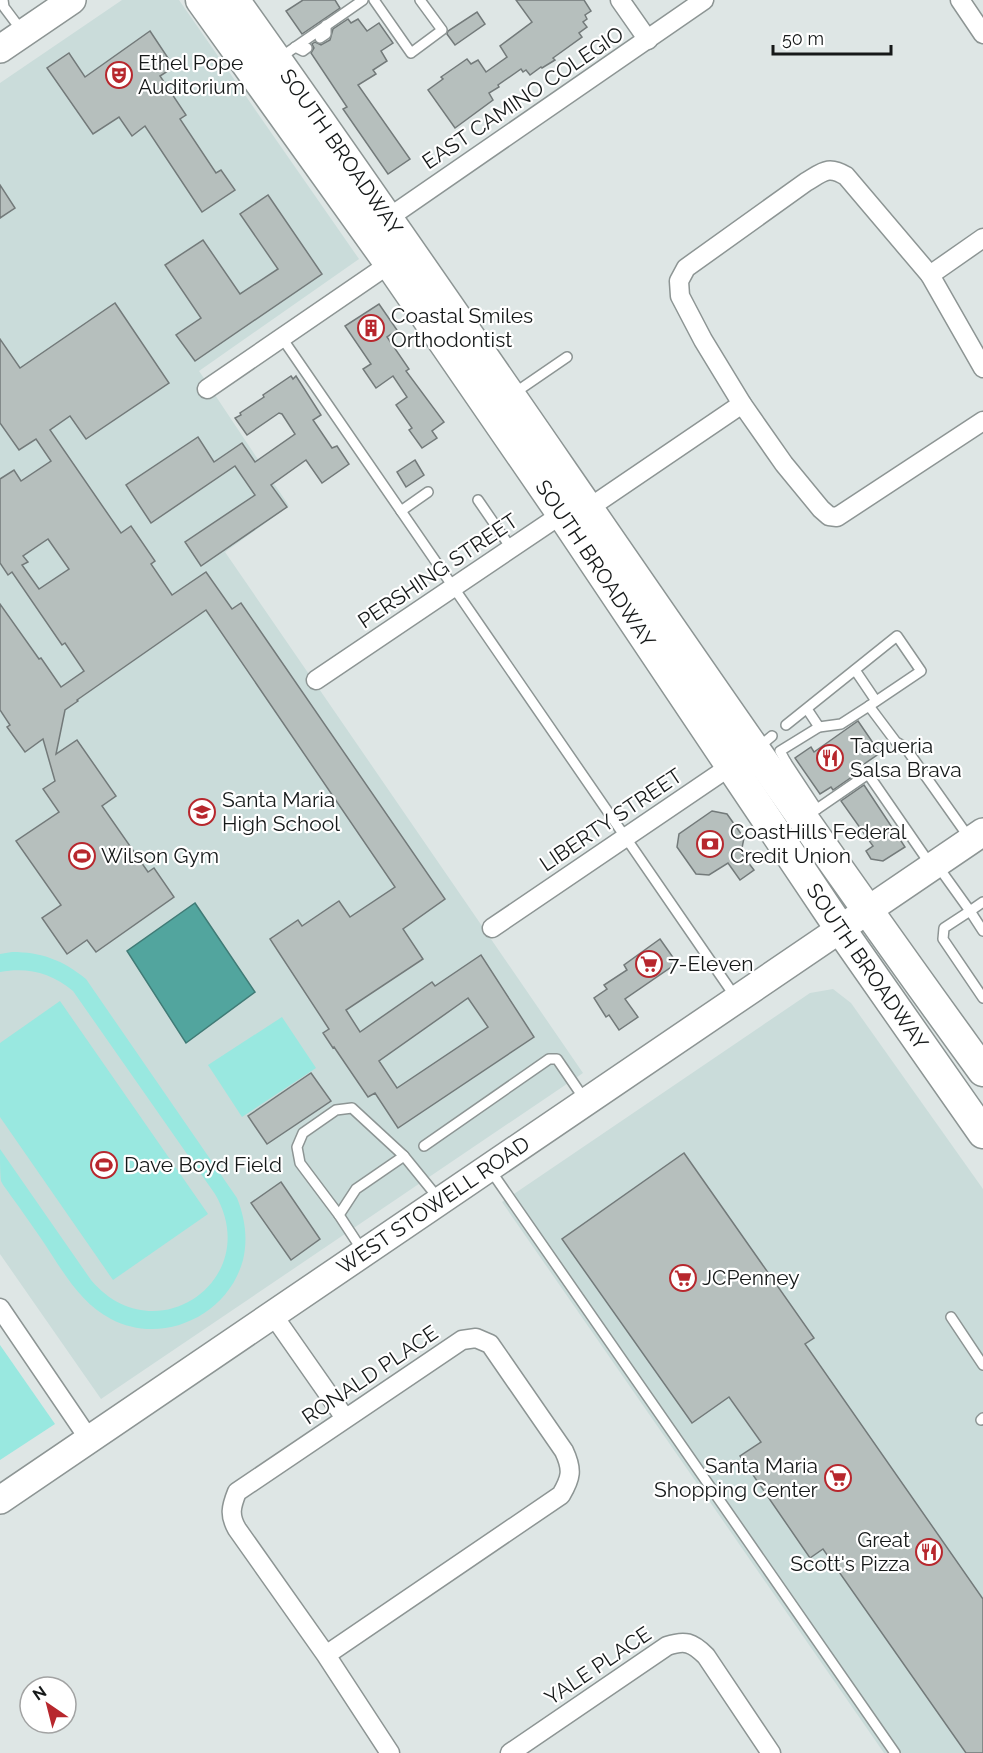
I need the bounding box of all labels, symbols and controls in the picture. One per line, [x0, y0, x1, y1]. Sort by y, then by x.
scale bar [773, 18, 892, 56]
street label: EAST CAMINO COLEGIO [417, 21, 628, 174]
text: 50 m [782, 28, 824, 49]
place label: Ethel Pope Auditorium [138, 50, 245, 99]
theatre icon: Ethel Pope Auditorium [104, 60, 134, 90]
street label: SOUTH BROADWAY [275, 64, 408, 240]
place label: Coastal Smiles Orthodontist [391, 303, 533, 352]
building icon: Coastal Smiles Orthodontist [356, 313, 386, 343]
street label: SOUTH BROADWAY [530, 475, 661, 652]
street label: PERSHING STREET [353, 508, 522, 633]
place label: Taqueria Salsa Brava [850, 733, 962, 782]
restaurant icon: Taqueria Salsa Brava [815, 743, 845, 773]
street label: LIBERTY STREET [535, 763, 687, 877]
place label: Santa Maria High School [222, 787, 340, 836]
school or university icon: Santa Maria High School [187, 797, 217, 827]
place label: CoastHills Federal Credit Union [730, 819, 907, 868]
bank icon: CoastHills Federal Credit Union [695, 829, 725, 859]
sports icon: Wilson Gym [67, 841, 97, 871]
place label: Wilson Gym [101, 843, 219, 868]
street label: SOUTH BROADWAY [801, 878, 934, 1055]
supermarket icon: 7-Eleven [634, 949, 664, 979]
place label: 7-Eleven [668, 951, 753, 976]
street label: WEST STOWELL ROAD [332, 1131, 534, 1279]
sports icon: Dave Boyd Field [89, 1150, 119, 1180]
place label: Dave Boyd Field [124, 1152, 282, 1177]
supermarket icon: JCPenney [668, 1263, 698, 1293]
place label: JCPenney [702, 1265, 800, 1290]
street label: RONALD PLACE [297, 1320, 442, 1429]
place label: Santa Maria Shopping Center [654, 1453, 819, 1502]
supermarket icon: Santa Maria Shopping Center [823, 1463, 853, 1493]
place label: Great Scott's Pizza [790, 1527, 910, 1576]
restaurant icon: Great Scott's Pizza [914, 1537, 944, 1567]
street label: YALE PLACE [540, 1621, 656, 1710]
north arrow [18, 1675, 78, 1735]
text: N [29, 1682, 50, 1704]

